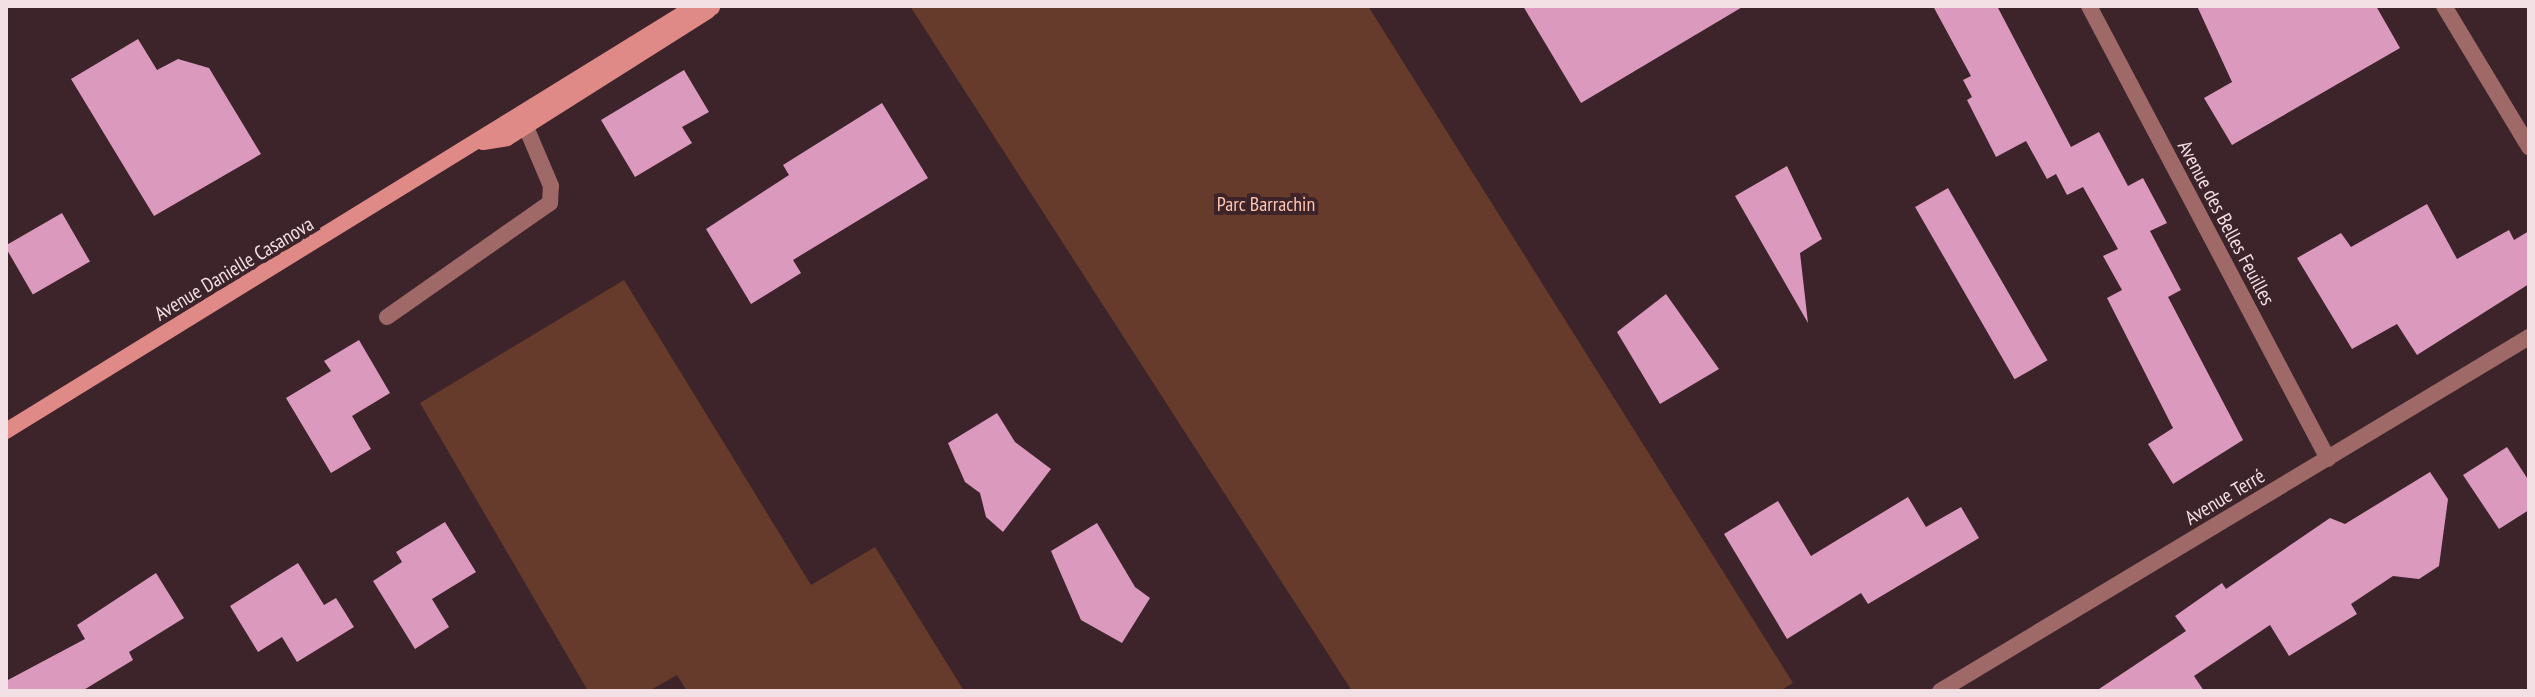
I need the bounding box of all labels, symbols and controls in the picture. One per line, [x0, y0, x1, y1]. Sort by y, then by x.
street label: Avenue des Belles Feuilles [2172, 137, 2280, 309]
park label: Parc Barrachin [1217, 192, 1315, 216]
street label: Avenue Danielle Casanova [150, 212, 318, 326]
street label: Avenue Terré [2181, 464, 2269, 530]

